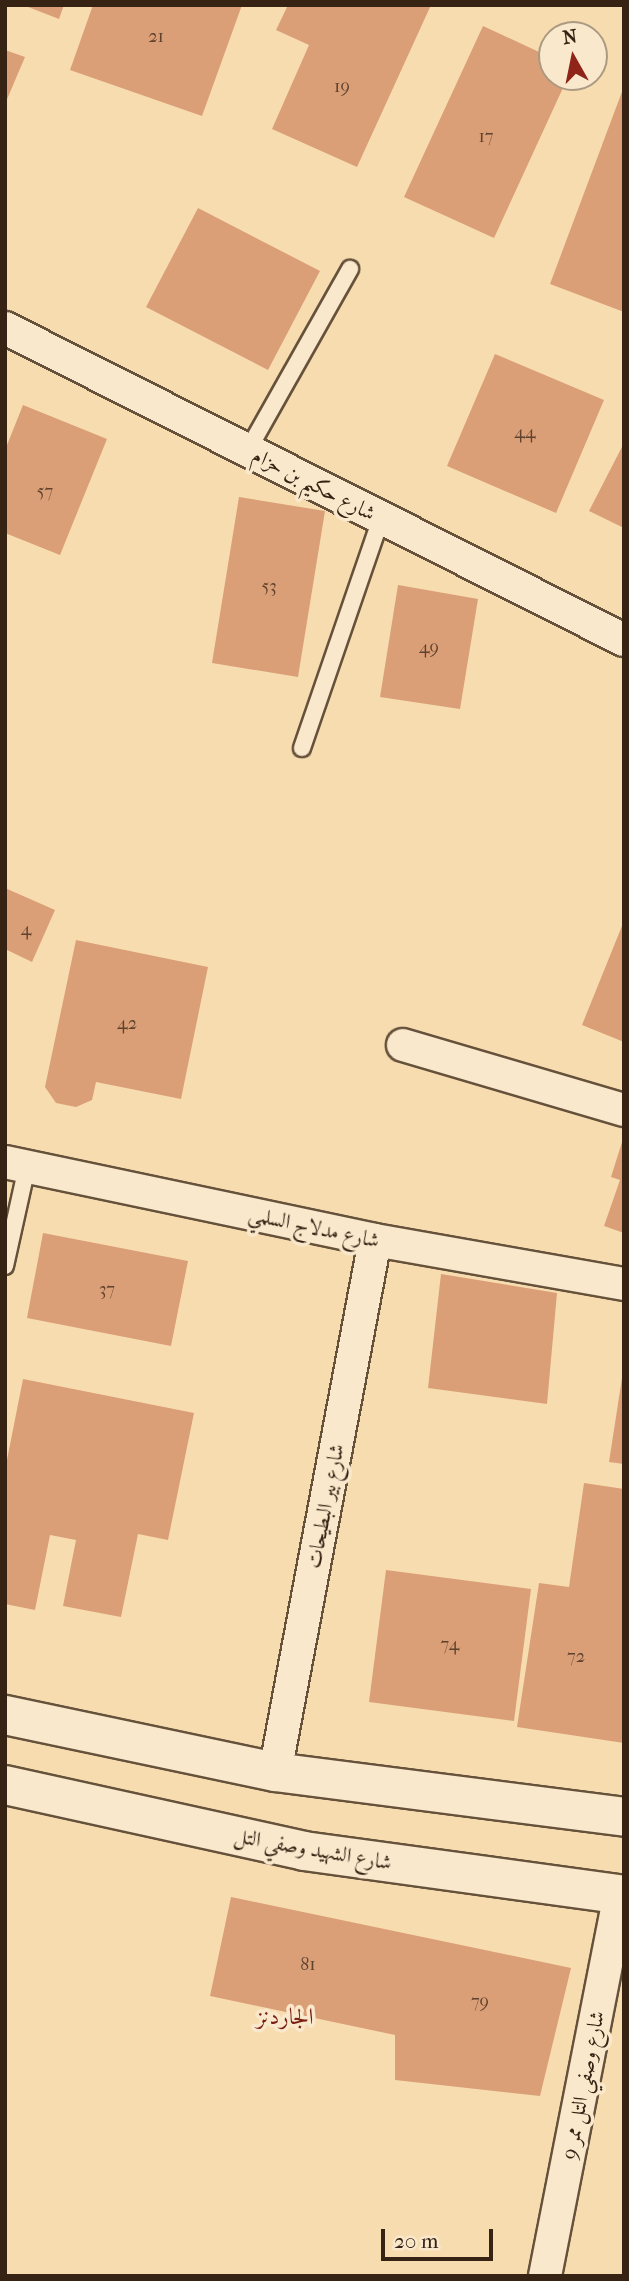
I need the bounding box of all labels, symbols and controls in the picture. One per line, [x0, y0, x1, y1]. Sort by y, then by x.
north arrow [538, 21, 608, 91]
text: N [561, 25, 579, 49]
house number: 21 [148, 26, 164, 48]
house number: 19 [334, 76, 350, 98]
house number: 17 [478, 126, 494, 148]
house number: 44 [514, 422, 536, 444]
street label: شارع حكيم بن حزام [248, 442, 380, 526]
house number: 57 [37, 481, 53, 503]
house number: 53 [261, 576, 277, 598]
house number: 49 [419, 637, 439, 659]
house number: 4 [21, 919, 31, 941]
house number: 42 [117, 1013, 137, 1035]
street label: شارع مدلاج السلمي [246, 1201, 382, 1253]
house number: 37 [99, 1279, 115, 1301]
street label: شارع بير البطيحات [301, 1442, 349, 1570]
house number: 74 [441, 1634, 459, 1656]
house number: 72 [567, 1646, 585, 1668]
street label: شارع الشهيد وصفي التل [232, 1823, 394, 1875]
house number: 81 [300, 1954, 316, 1976]
house number: 79 [471, 1991, 489, 2013]
district label: الجاردنز [257, 2003, 313, 2031]
street label: شارع وصفي التل ممر 9 [556, 2008, 610, 2162]
scale bar [384, 2214, 496, 2258]
text: 20 m [394, 2229, 438, 2253]

